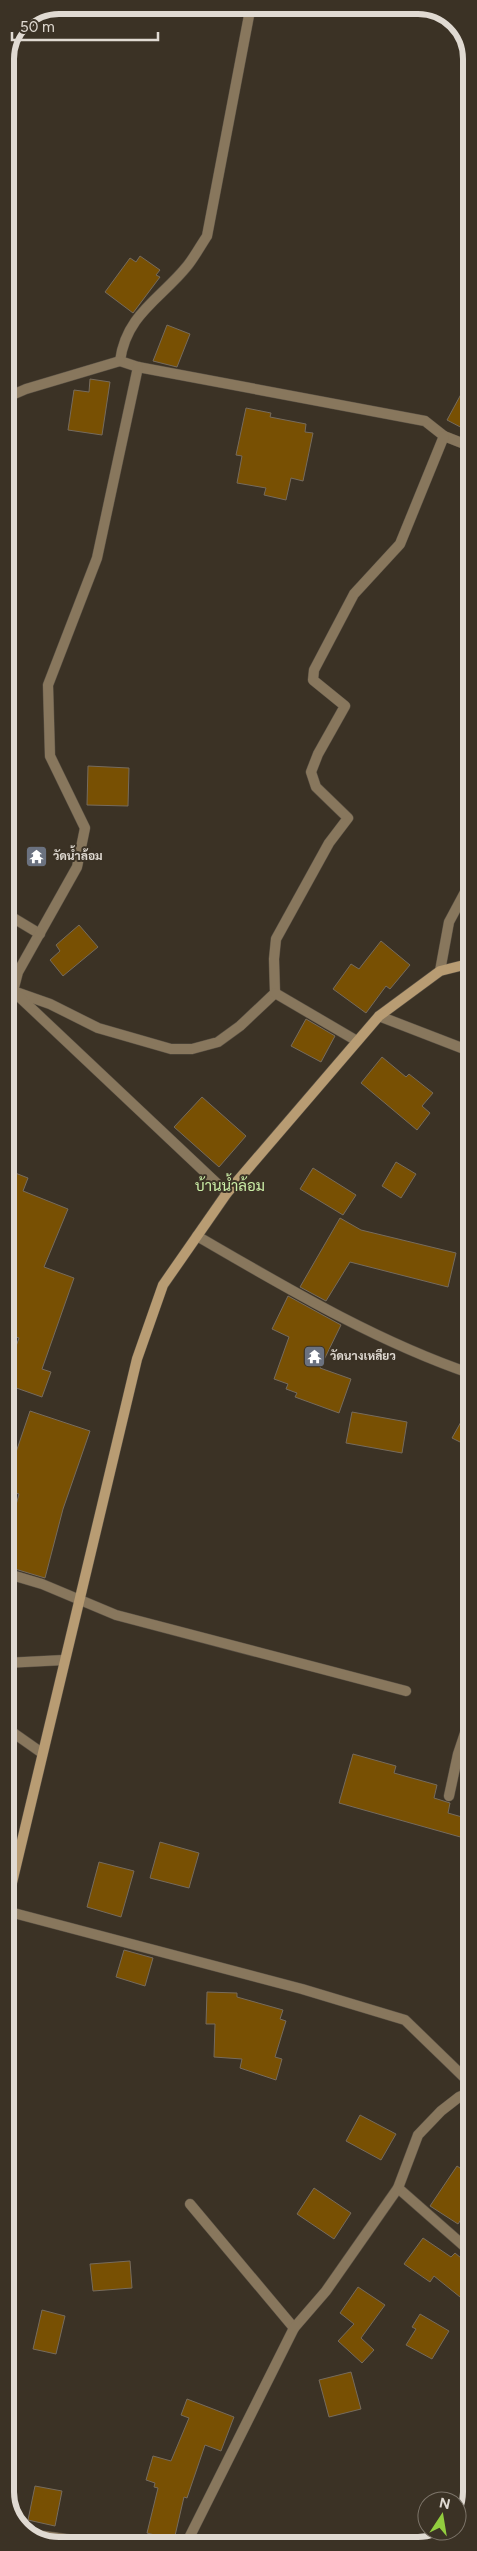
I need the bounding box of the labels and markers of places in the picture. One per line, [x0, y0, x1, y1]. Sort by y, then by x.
temple icon: วัดน้ำล้อม [25, 844, 49, 868]
place label: วัดน้ำล้อม [53, 845, 103, 863]
temple icon: วัดนางเหลียว [302, 1344, 326, 1368]
place label: วัดนางเหลียว [330, 1348, 396, 1363]

